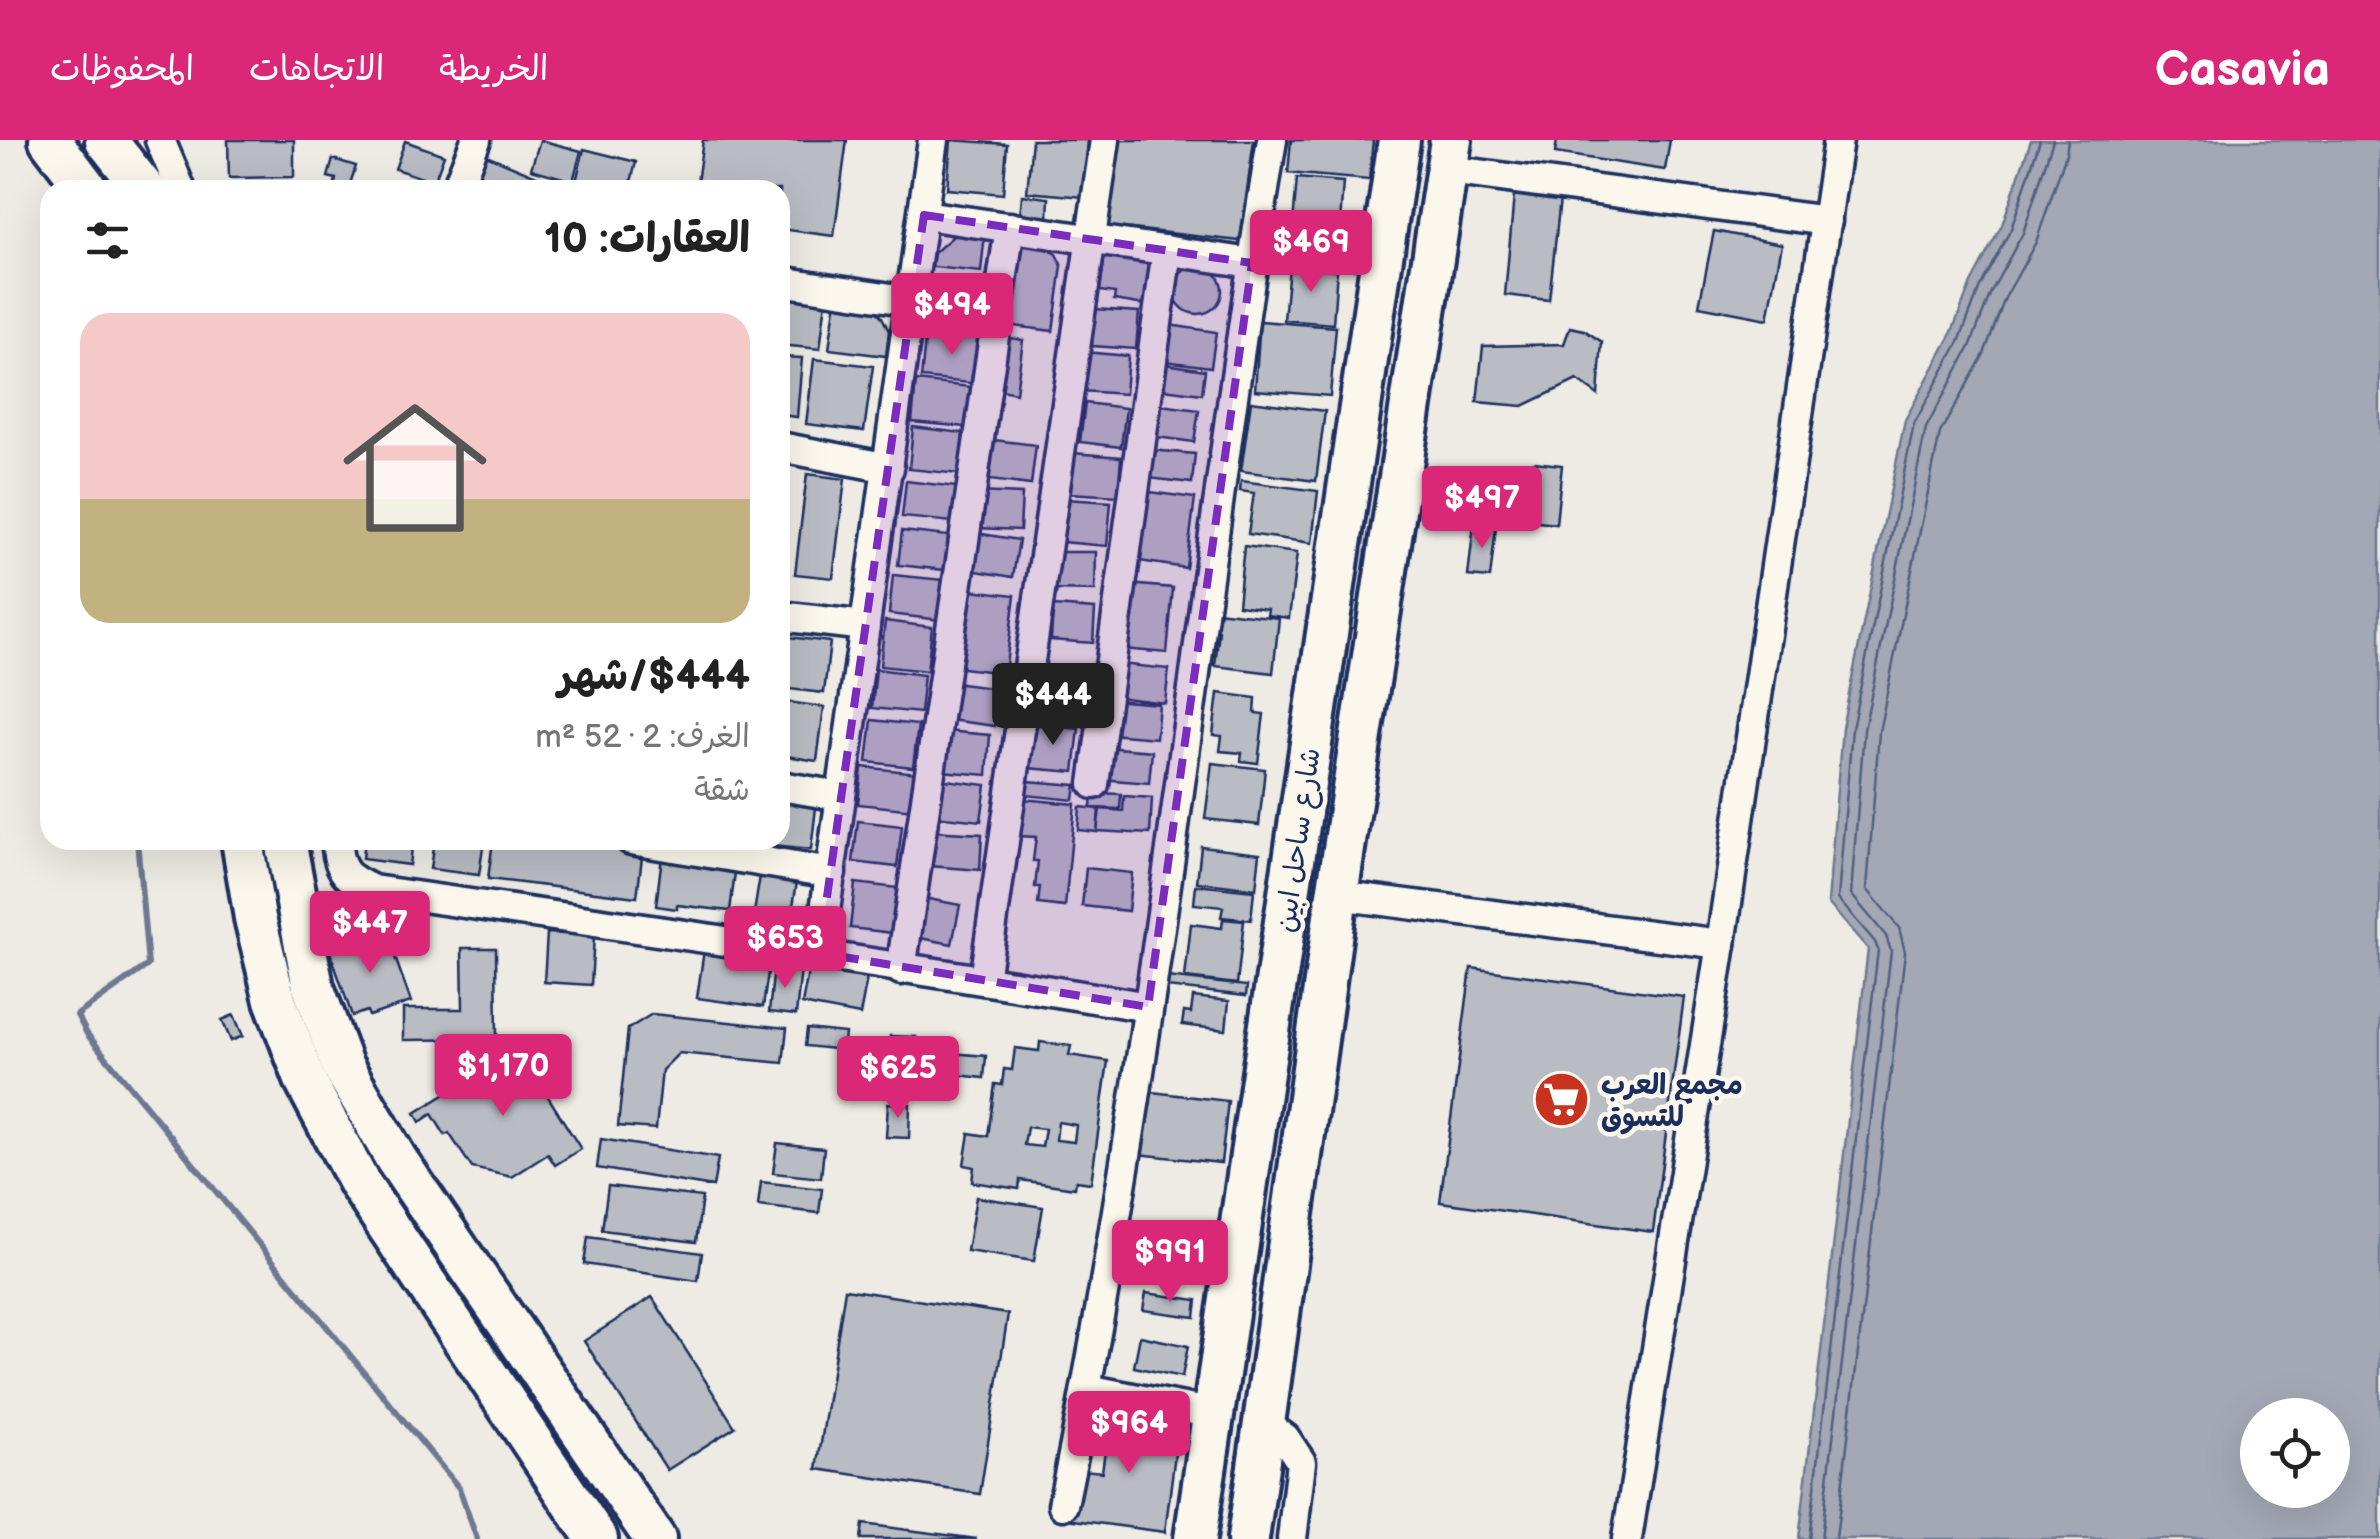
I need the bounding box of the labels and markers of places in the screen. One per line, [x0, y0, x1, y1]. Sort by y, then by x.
pin: $469 [1252, 210, 1370, 295]
pin: $494 [893, 273, 1011, 358]
pin: $497 [1423, 466, 1541, 551]
pin: $444 [994, 663, 1112, 748]
pin: $447 [311, 891, 429, 976]
pin: $653 [726, 906, 844, 991]
pin: $1,170 [422, 1034, 584, 1119]
pin: $625 [839, 1036, 957, 1121]
place label: مجمع العرب للتسوق [1601, 1069, 1743, 1135]
supermarket icon: مجمع العرب للتسوق [1532, 1070, 1592, 1130]
pin: $991 [1111, 1220, 1229, 1305]
pin: $964 [1070, 1391, 1188, 1476]

